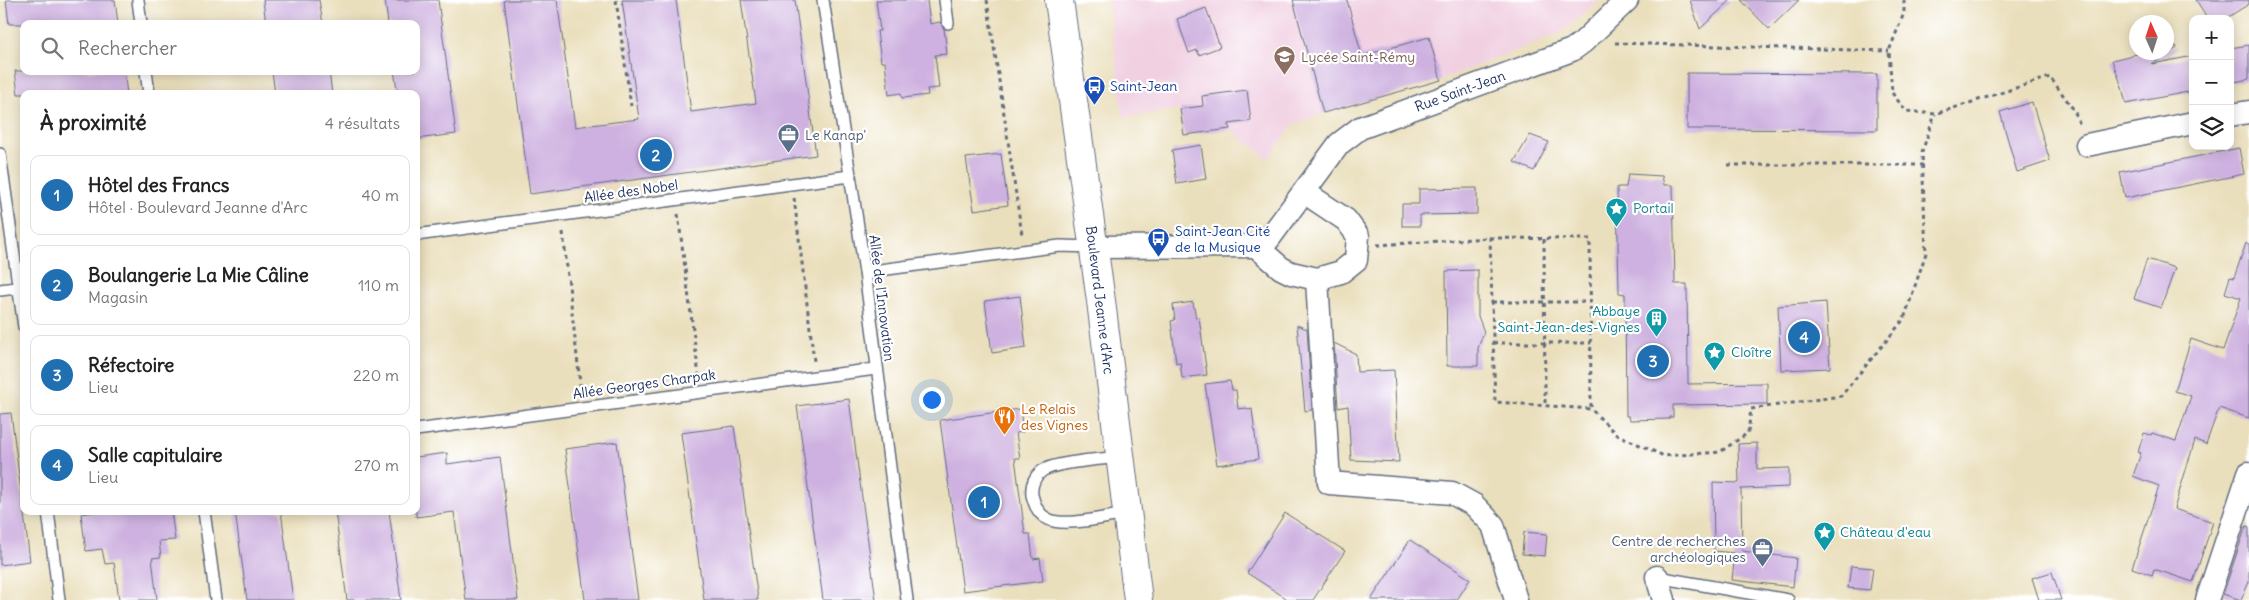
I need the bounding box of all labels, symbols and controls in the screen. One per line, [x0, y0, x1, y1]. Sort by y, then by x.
north arrow [2129, 15, 2174, 60]
map controls [2189, 15, 2234, 150]
button: + [2189, 15, 2234, 60]
search box [20, 20, 420, 75]
icon: search [38, 34, 66, 62]
text: Rechercher [78, 36, 177, 60]
school or university icon: Lycée Saint-Rémy [1273, 45, 1297, 76]
place label: Lycée Saint-Rémy [1301, 48, 1415, 66]
button: − [2189, 60, 2234, 105]
street label: Rue Saint-Jean [1412, 66, 1508, 116]
bus stop icon: Saint-Jean [1082, 74, 1106, 105]
place label: Saint-Jean [1110, 77, 1177, 95]
button: layers [2189, 105, 2234, 150]
text: À proximité [40, 109, 147, 136]
text: 4 résultats [325, 113, 400, 133]
office icon: Le Kanap' [777, 123, 801, 154]
place label: Le Kanap' [805, 126, 866, 144]
pin: 2 [640, 136, 672, 174]
text: Hôtel des Francs [88, 173, 229, 197]
street label: Allée des Nobel [583, 175, 679, 207]
text: 1 [54, 185, 60, 205]
text: 40 m [361, 185, 399, 205]
place icon: Portail [1605, 196, 1629, 227]
text: Hôtel · Boulevard Jeanne d'Arc [88, 197, 308, 217]
place label: Portail [1633, 199, 1674, 217]
place label: Saint-Jean Cité de la Musique [1175, 222, 1270, 256]
street label: Boulevard Jeanne d'Arc [1082, 225, 1118, 375]
bus stop icon: Saint-Jean Cité de la Musique [1147, 227, 1171, 258]
street label: Allée de l'Innovation [865, 234, 899, 362]
text: Boulangerie La Mie Câline [88, 263, 309, 287]
text: 2 [53, 275, 61, 295]
text: 110 m [358, 275, 399, 295]
text: Magasin [88, 287, 148, 307]
place label: Abbaye Saint-Jean-des-Vignes [1497, 302, 1640, 336]
building icon: Abbaye Saint-Jean-des-Vignes [1644, 307, 1668, 338]
pin: 4 [1788, 318, 1820, 356]
place icon: Cloître [1703, 340, 1727, 371]
pin: 3 [1637, 342, 1669, 380]
place label: Cloître [1731, 343, 1772, 361]
text: Réfectoire [88, 353, 174, 377]
text: 3 [52, 365, 62, 385]
text: 220 m [353, 365, 399, 385]
street label: Allée Georges Charpak [571, 365, 717, 403]
text: Lieu [88, 377, 118, 397]
your location [919, 387, 945, 413]
place label: Le Relais des Vignes [1021, 400, 1088, 434]
restaurant icon: Le Relais des Vignes [993, 405, 1017, 436]
text: Salle capitulaire [88, 443, 222, 467]
text: 4 [52, 455, 62, 475]
text: 270 m [354, 455, 399, 475]
text: Lieu [88, 467, 118, 487]
pin: 1 [968, 483, 1000, 521]
place icon: Château d'eau [1812, 520, 1836, 551]
place label: Château d'eau [1840, 523, 1931, 541]
place label: Centre de recherches archéologiques [1611, 532, 1746, 566]
office icon: Centre de recherches archéologiques [1750, 537, 1774, 568]

